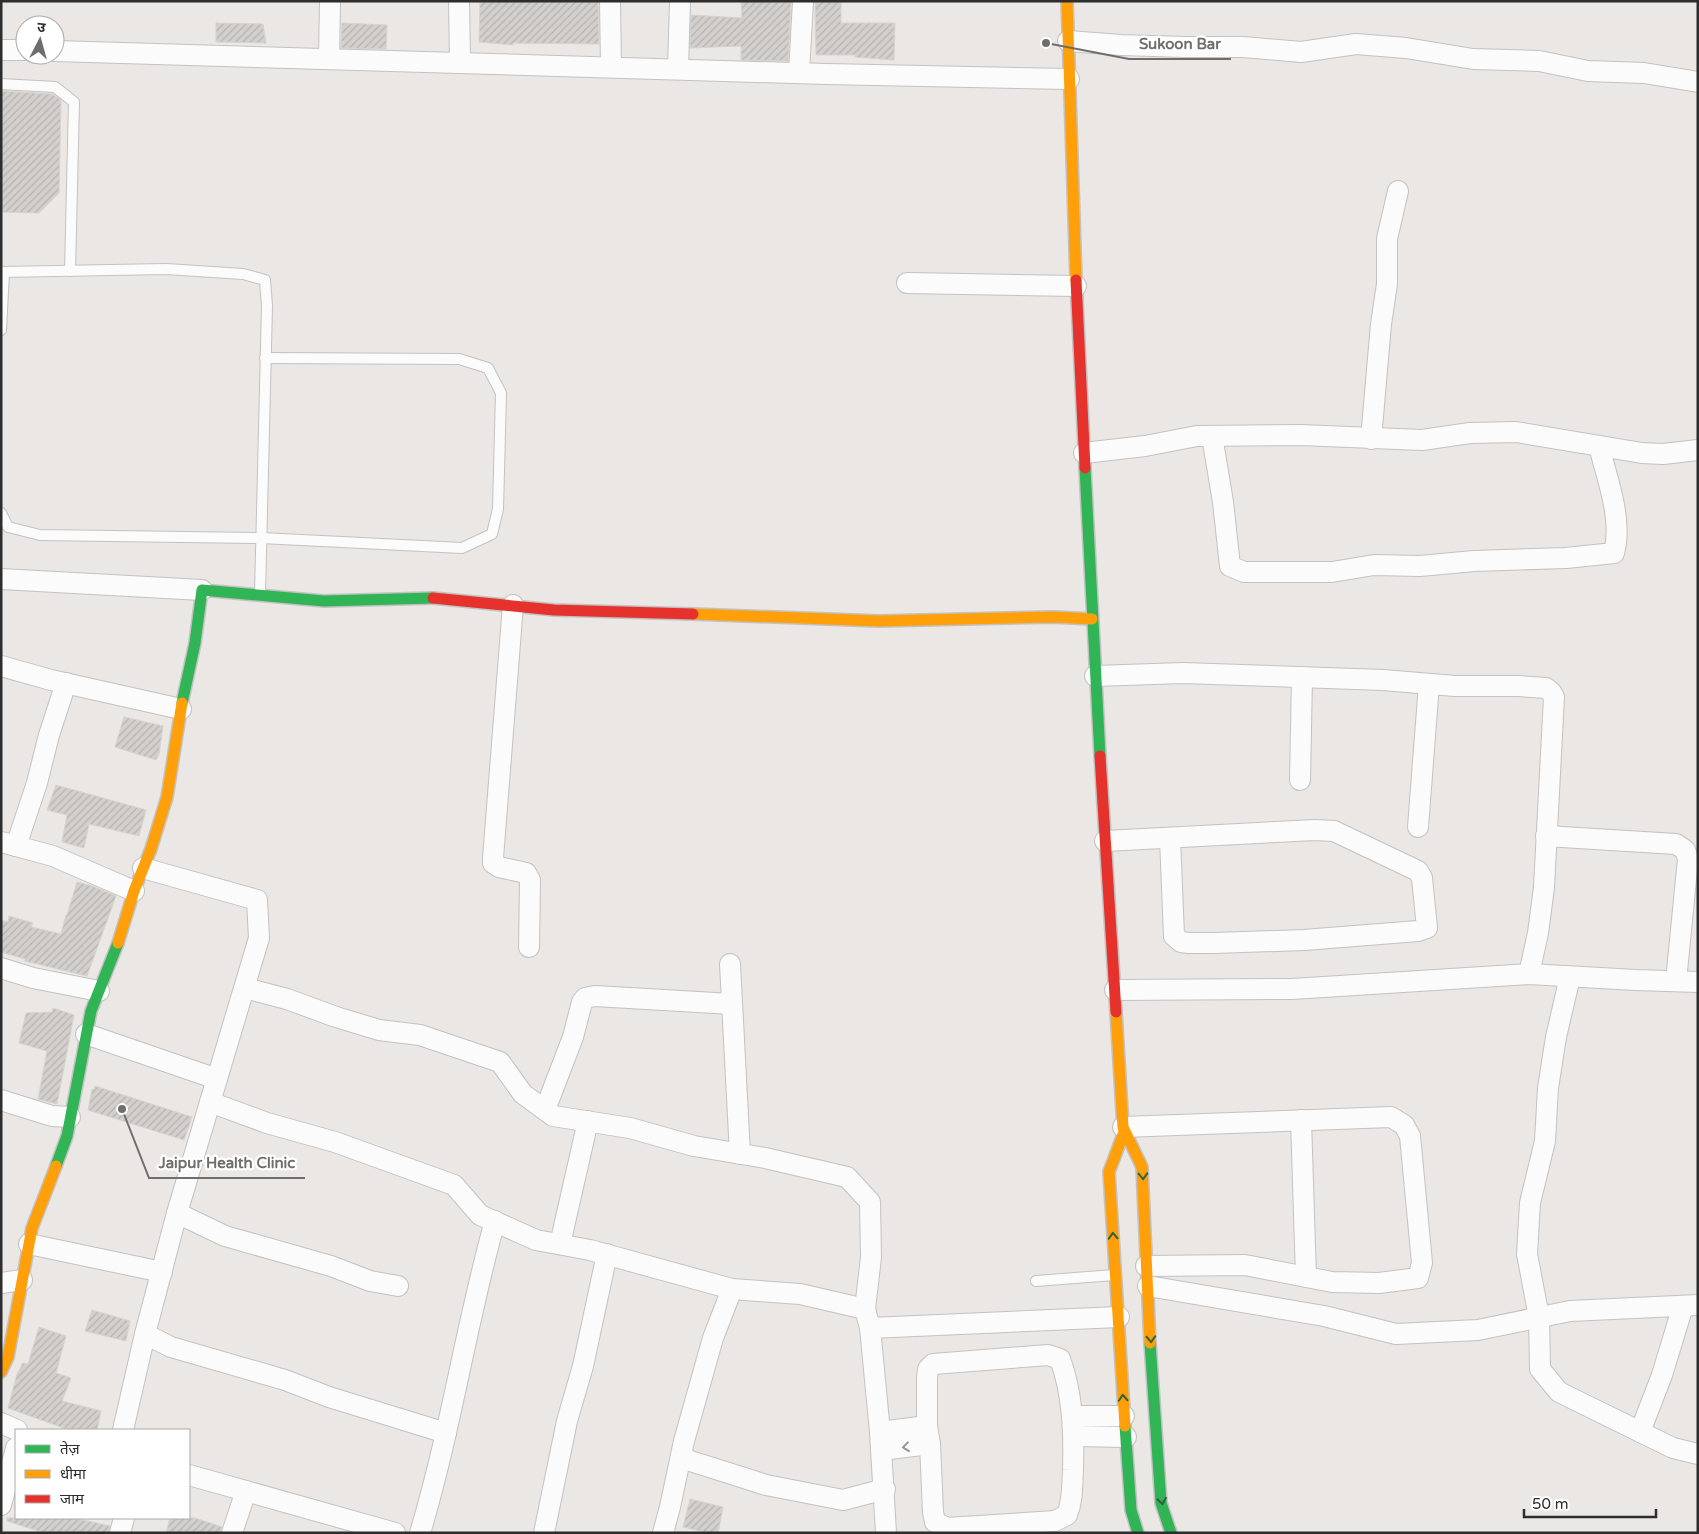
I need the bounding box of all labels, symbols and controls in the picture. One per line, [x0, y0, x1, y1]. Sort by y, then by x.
north arrow [15, 15, 65, 65]
text: उ [36, 19, 47, 37]
callout: Sukoon Bar [1129, 29, 1231, 59]
text: Sukoon Bar [1139, 35, 1221, 53]
callout: Jaipur Health Clinic [149, 1148, 305, 1178]
text: Jaipur Health Clinic [158, 1154, 295, 1173]
one-way arrow [1137, 1173, 1148, 1181]
one-way arrow [1107, 1231, 1118, 1239]
one-way arrow [1145, 1335, 1156, 1343]
one-way arrow [1118, 1393, 1129, 1401]
legend [15, 1429, 190, 1519]
text: तेज़ [60, 1440, 81, 1458]
one-way arrow [902, 1441, 910, 1452]
text: धीमा [60, 1465, 87, 1483]
scale bar [1524, 1486, 1656, 1518]
text: जाम [60, 1490, 85, 1508]
text: 50 m [1532, 1495, 1569, 1513]
one-way arrow [1156, 1497, 1167, 1505]

